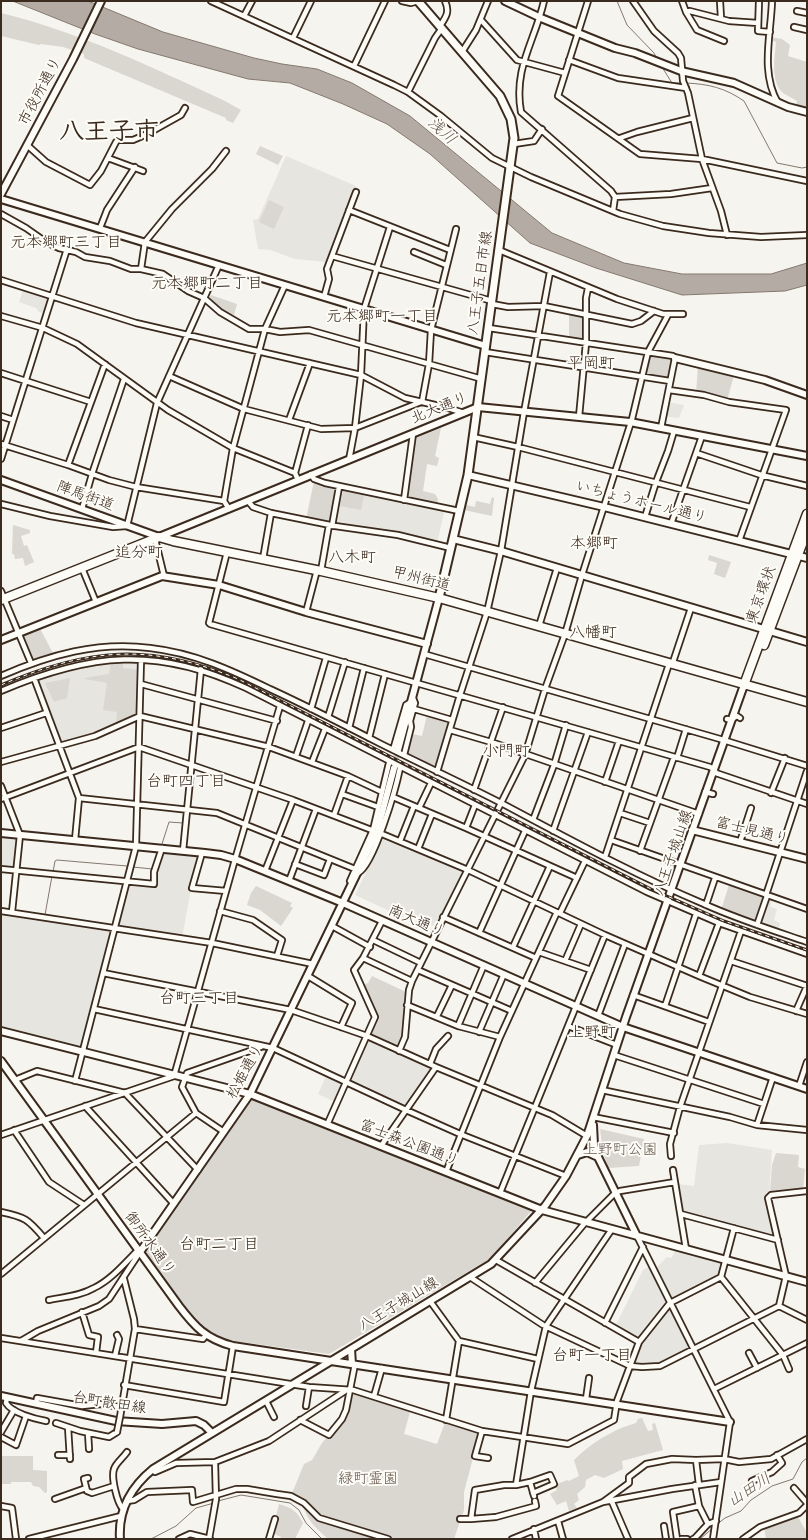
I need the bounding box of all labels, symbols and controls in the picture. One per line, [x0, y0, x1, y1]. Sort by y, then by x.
street label: 市役所通り [15, 55, 67, 129]
water label: 浅川 [423, 114, 459, 150]
district label: 八王子市 [59, 119, 159, 149]
street label: 八王子五日市線 [465, 230, 497, 336]
district label: 元本郷町三丁目 [10, 234, 122, 254]
district label: 元本郷町二丁目 [151, 275, 263, 295]
district label: 元本郷町一丁目 [326, 308, 438, 328]
district label: 平岡町 [567, 355, 615, 375]
street label: 北大通り [409, 389, 471, 429]
street label: 陣馬街道 [54, 478, 116, 516]
street label: いちょうホール通り [573, 478, 709, 528]
district label: 本郷町 [570, 535, 618, 555]
district label: 追分町 [115, 544, 163, 564]
district label: 八木町 [328, 549, 376, 569]
street label: 甲州街道 [390, 564, 452, 596]
street label: 東京環状 [743, 564, 781, 626]
district label: 八幡町 [569, 624, 617, 644]
district label: 小門町 [482, 743, 530, 763]
district label: 台町四丁目 [146, 773, 226, 793]
street label: 八王子城山線 [651, 808, 697, 898]
street label: 富士見通り [713, 814, 791, 850]
street label: 南大通り [385, 902, 447, 942]
district label: 台町三丁目 [159, 990, 239, 1010]
district label: 上野町 [568, 1024, 616, 1044]
street label: 松姫通り [224, 1041, 268, 1103]
street label: 富士森公園通り [357, 1117, 461, 1171]
park label: 上野町公園 [583, 1142, 657, 1160]
street label: 御所水通り [120, 1208, 178, 1280]
district label: 台町二丁目 [179, 1236, 259, 1256]
street label: 八王子城山線 [356, 1274, 442, 1336]
district label: 台町一丁目 [552, 1347, 632, 1367]
street label: 台町散田線 [71, 1389, 147, 1419]
water label: 山田川 [725, 1470, 775, 1512]
park label: 緑町霊園 [338, 1471, 398, 1489]

